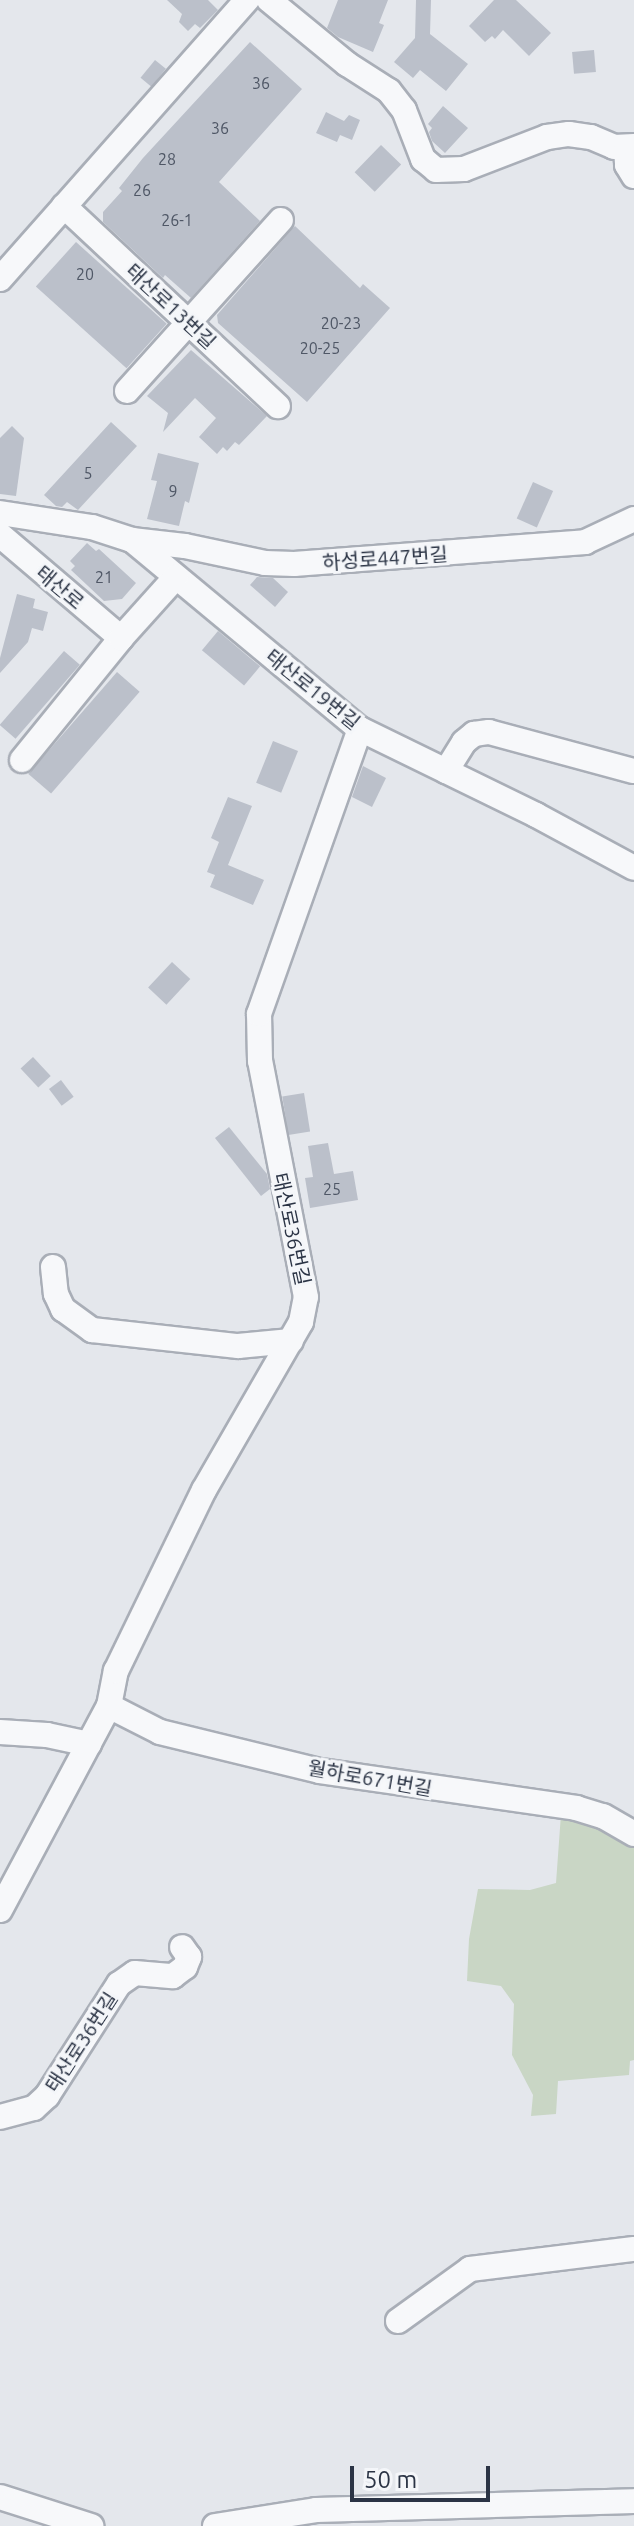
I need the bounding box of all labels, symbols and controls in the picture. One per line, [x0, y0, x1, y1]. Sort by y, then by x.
house number: 36 [252, 73, 270, 93]
house number: 36 [211, 118, 229, 138]
house number: 28 [158, 149, 176, 169]
house number: 26 [133, 180, 151, 200]
house number: 26-1 [161, 210, 193, 230]
street label: 태산로13번길 [121, 258, 221, 354]
house number: 20 [76, 264, 94, 284]
house number: 20-23 [321, 313, 361, 333]
house number: 20-25 [300, 338, 340, 358]
house number: 5 [83, 463, 93, 483]
house number: 9 [168, 481, 178, 501]
street label: 하성로447번길 [321, 542, 449, 574]
street label: 태산로 [31, 560, 89, 614]
house number: 21 [95, 567, 113, 587]
street label: 태산로19번길 [261, 644, 365, 734]
street label: 태산로36번길 [268, 1170, 316, 1288]
house number: 25 [323, 1179, 341, 1199]
street label: 월하로671번길 [306, 1755, 434, 1801]
street label: 태산로36번길 [40, 1987, 122, 2097]
scale bar [354, 2450, 494, 2500]
text: 50 m [364, 2466, 417, 2493]

